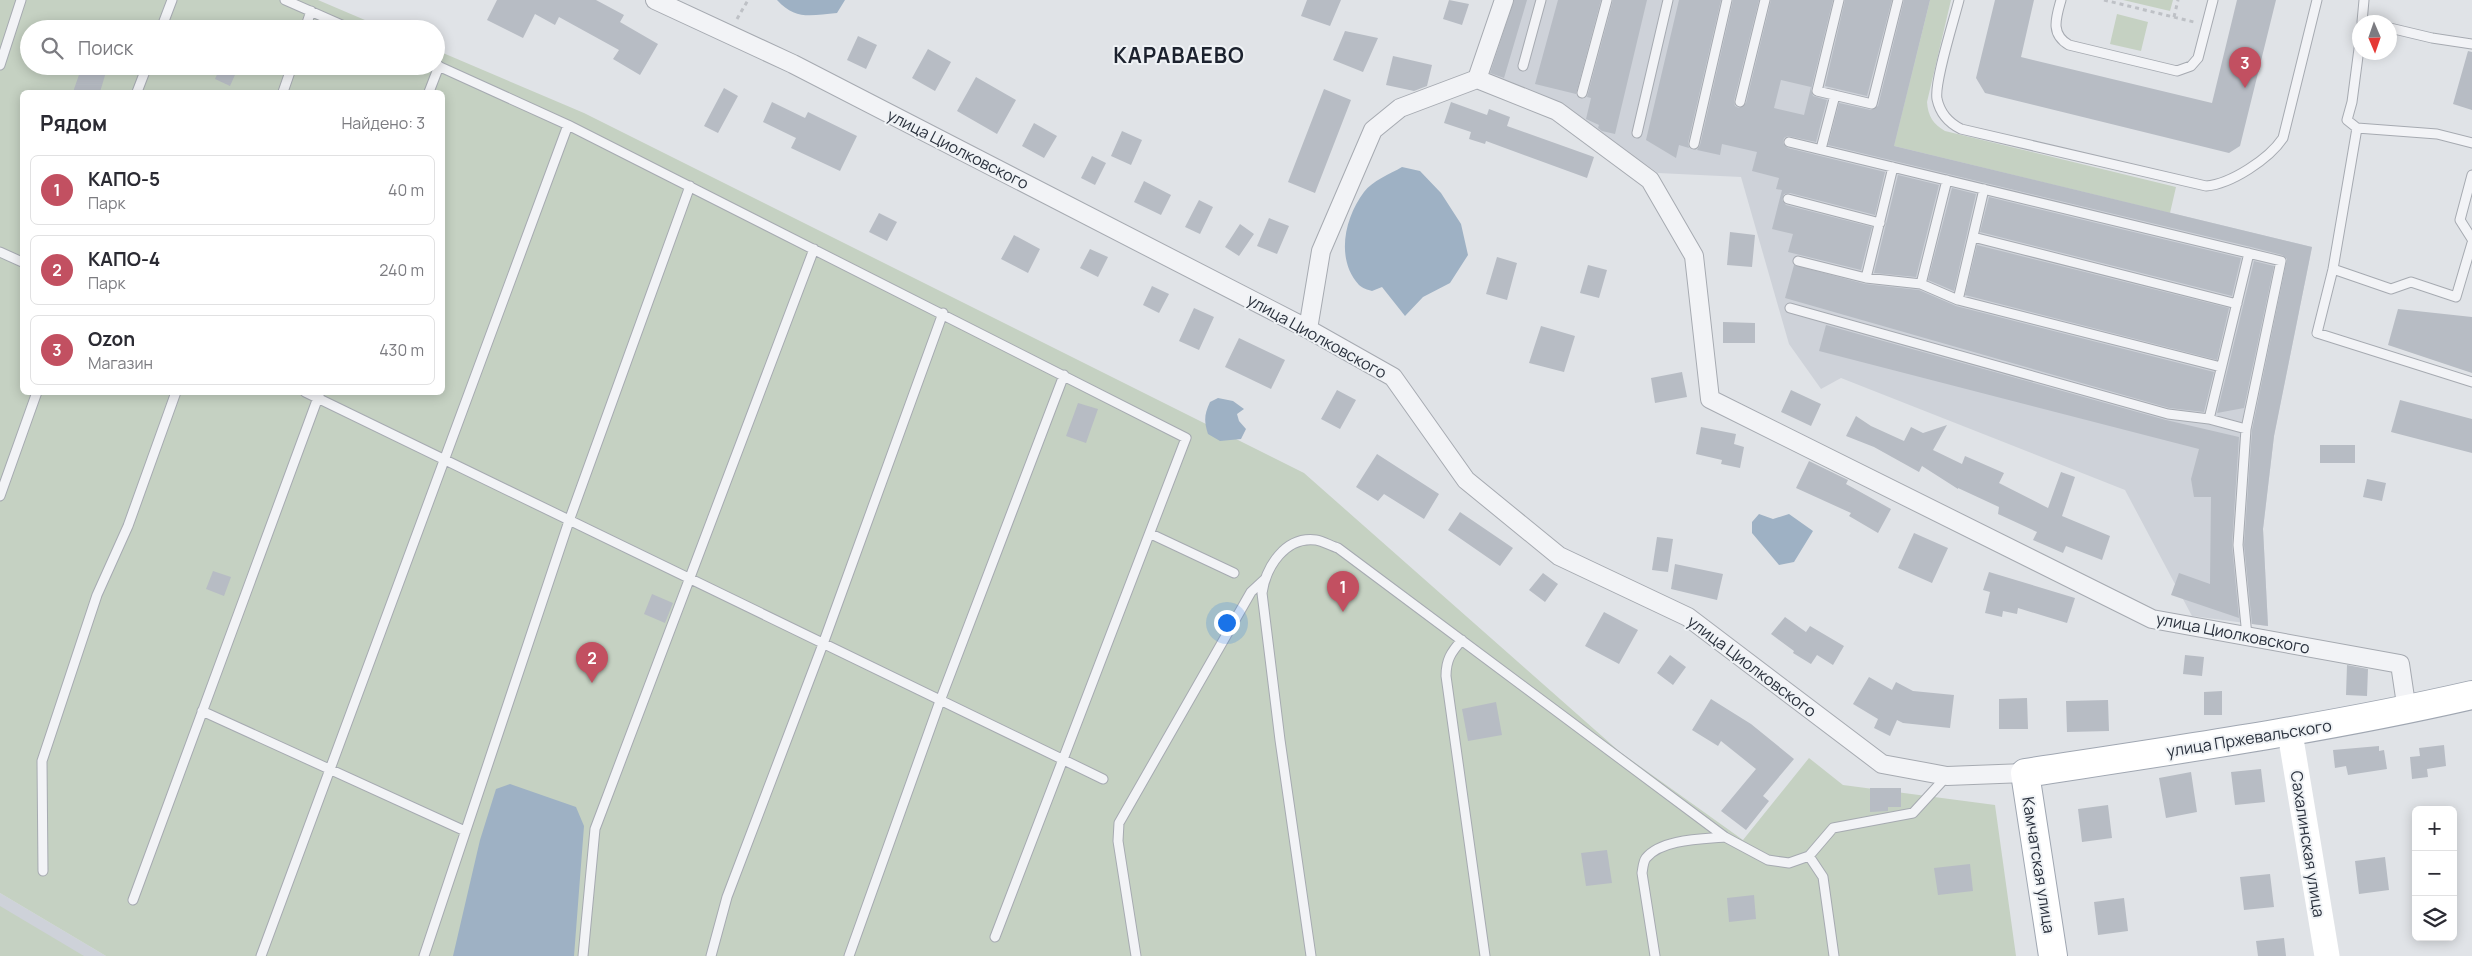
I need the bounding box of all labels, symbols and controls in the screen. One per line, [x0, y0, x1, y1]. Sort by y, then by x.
north arrow [2352, 15, 2397, 60]
search box [20, 20, 445, 75]
icon: search [38, 34, 66, 62]
text: Поиск [78, 35, 133, 61]
district label: КАРАВАЕВО [1113, 41, 1245, 69]
pin: 3 [2229, 47, 2261, 88]
street label: улица Циолковского [883, 104, 1033, 194]
text: Рядом [40, 109, 107, 137]
text: Найдено: 3 [341, 112, 425, 134]
text: КАПО-5 [88, 166, 160, 192]
text: 1 [53, 179, 61, 201]
text: 40 m [388, 179, 424, 201]
text: Парк [88, 192, 125, 214]
text: КАПО-4 [88, 246, 160, 272]
text: 2 [52, 259, 62, 281]
text: 240 m [379, 259, 424, 281]
text: Парк [88, 272, 125, 294]
street label: улица Циолковского [1243, 288, 1391, 384]
text: Ozon [88, 326, 135, 352]
text: 3 [52, 339, 62, 361]
text: 430 m [379, 339, 424, 361]
text: Магазин [88, 352, 153, 374]
pin: 1 [1327, 571, 1359, 612]
street label: улица Циолковского [2154, 607, 2312, 659]
your location [1214, 610, 1240, 636]
street label: улица Циолковского [1683, 610, 1821, 722]
pin: 2 [576, 642, 608, 683]
street label: улица Пржевальского [2165, 714, 2333, 762]
street label: Сахалинская улица [2286, 769, 2330, 919]
street label: Камчатская улица [2017, 795, 2061, 935]
map controls [2412, 806, 2457, 941]
button: + [2412, 806, 2457, 851]
button: − [2412, 851, 2457, 896]
button: layers [2412, 896, 2457, 941]

